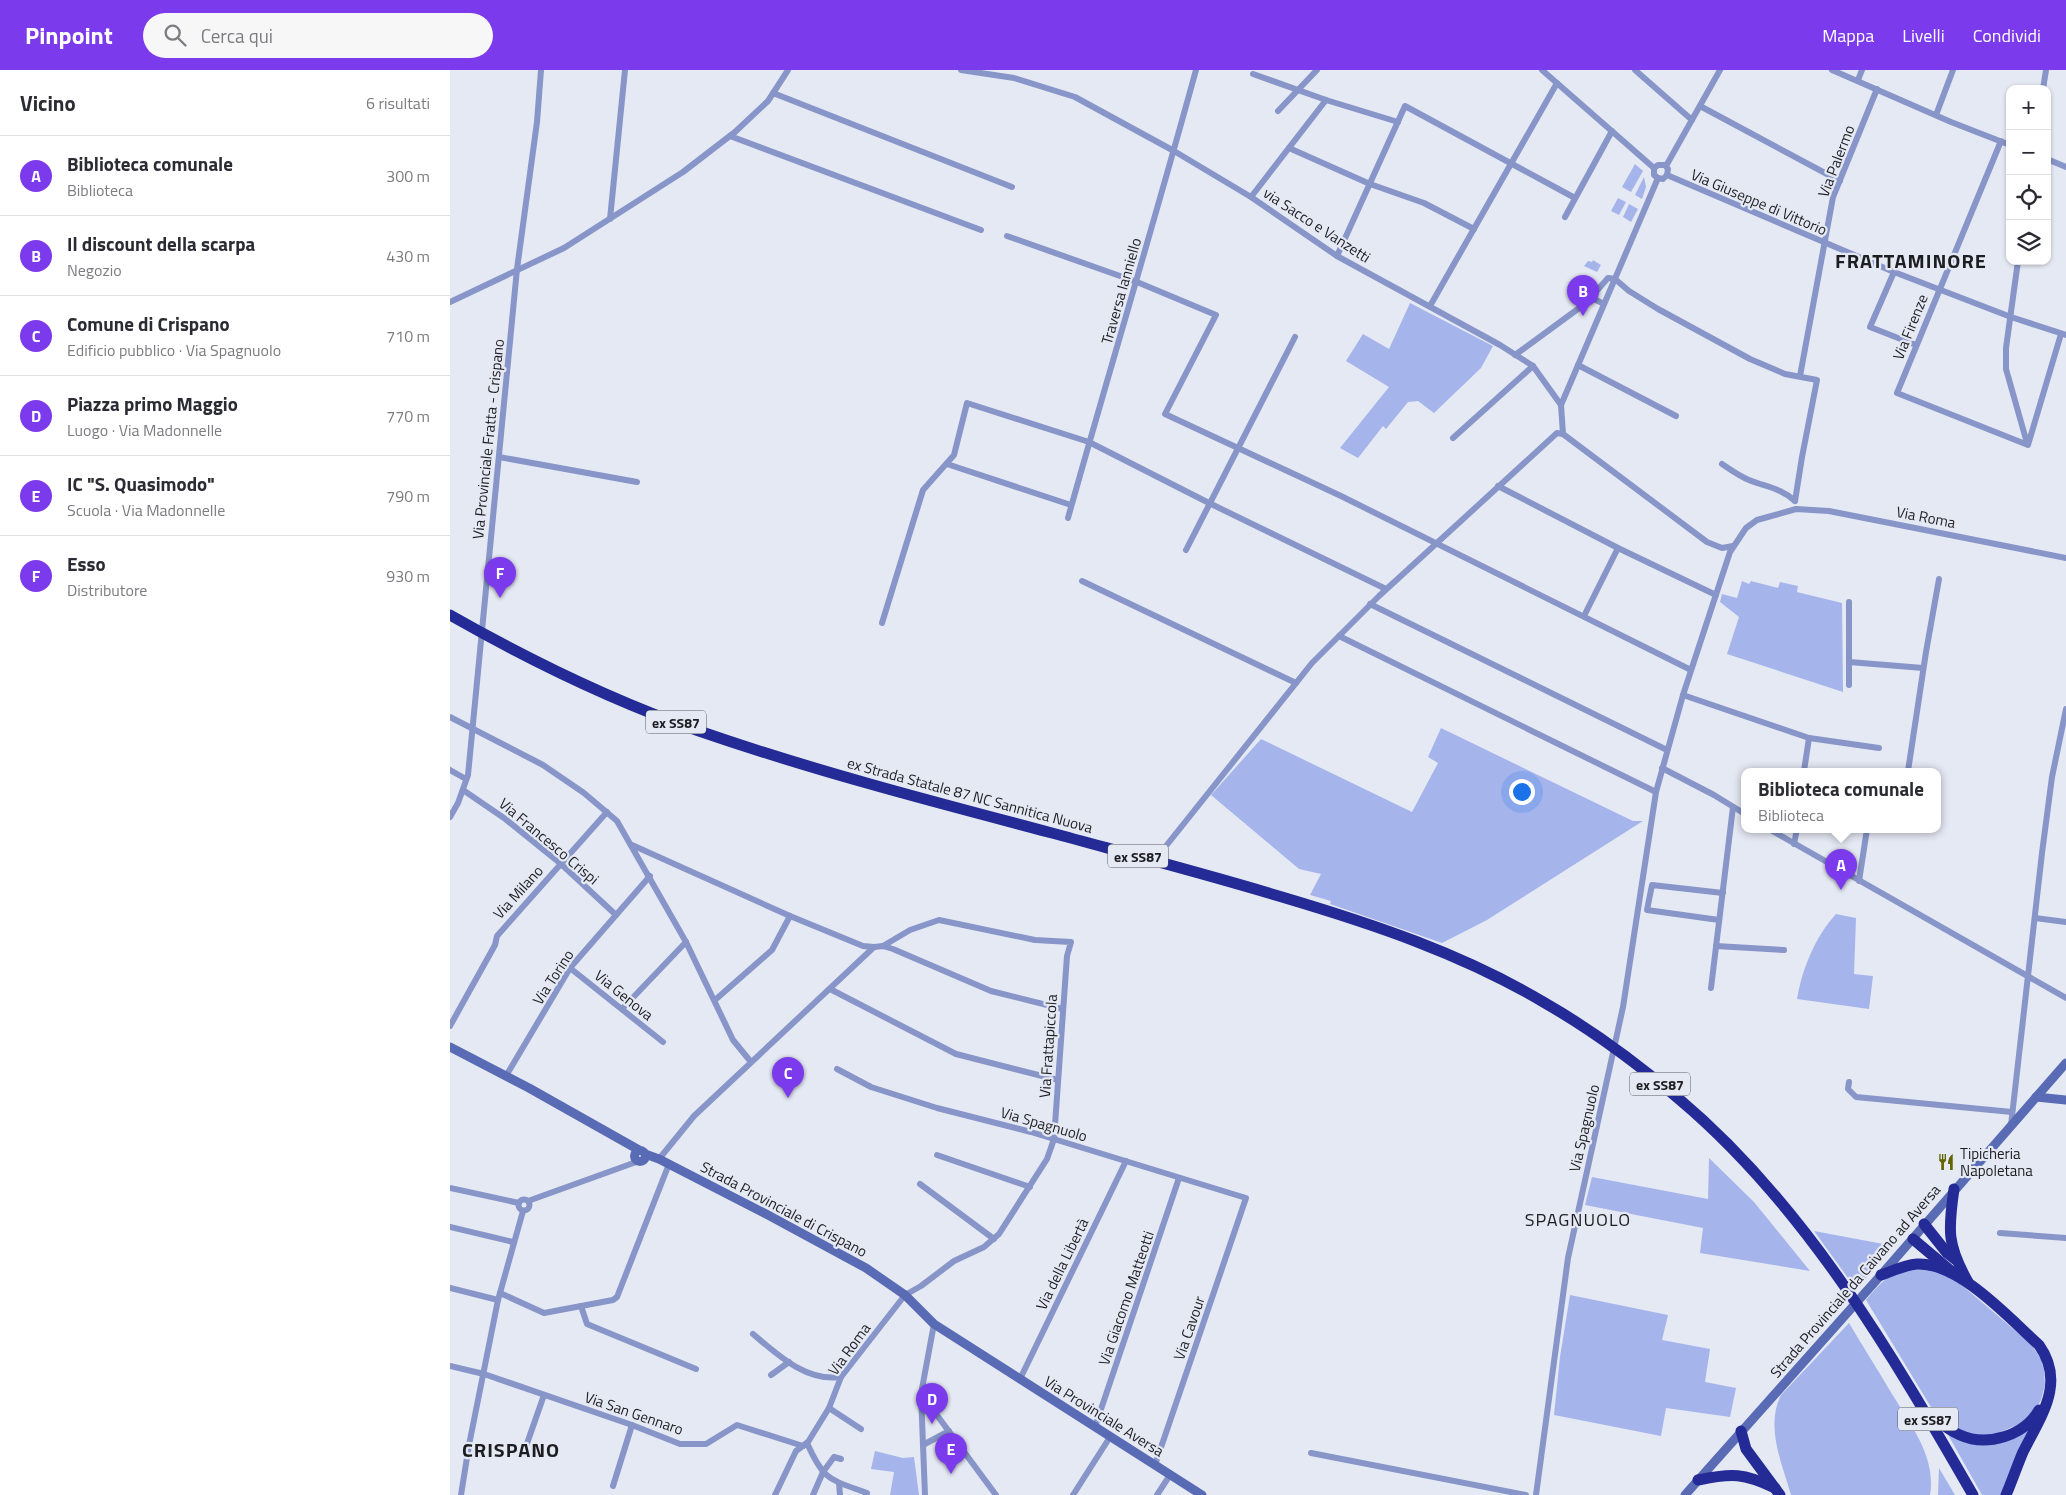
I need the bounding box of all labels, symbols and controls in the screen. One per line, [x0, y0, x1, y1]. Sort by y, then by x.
search box [143, 13, 493, 58]
text: Pinpoint [25, 17, 113, 53]
icon: search [161, 21, 189, 49]
text: Cerca qui [201, 21, 273, 50]
text: Mappa [1822, 22, 1874, 49]
text: Livelli [1902, 22, 1945, 49]
text: Condividi [1973, 22, 2041, 49]
map controls [2006, 85, 2051, 265]
button: + [2006, 85, 2051, 130]
text: Vicino [20, 87, 76, 119]
text: 6 risultati [366, 91, 430, 115]
street label: Via Palermo [1812, 121, 1860, 201]
button: − [2006, 130, 2051, 175]
text: Biblioteca comunale [67, 149, 233, 178]
street label: Via Giuseppe di Vittorio [1687, 163, 1831, 241]
text: A [31, 164, 41, 188]
text: 300 m [386, 164, 430, 188]
button: locate [2006, 175, 2051, 220]
text: Biblioteca [67, 178, 133, 202]
street label: via Sacco e Vanzetti [1259, 182, 1375, 268]
button: layers [2006, 220, 2051, 265]
text: Il discount della scarpa [67, 229, 255, 258]
street label: Traversa Ianniello [1095, 235, 1147, 347]
text: B [31, 244, 41, 268]
text: 430 m [386, 244, 430, 268]
district label: FRATTAMINORE [1835, 245, 1987, 276]
text: Negozio [67, 258, 122, 282]
pin: B [1567, 275, 1599, 316]
street label: Via Firenze [1886, 291, 1934, 363]
text: Comune di Crispano [67, 309, 230, 338]
text: C [32, 324, 40, 348]
text: 710 m [386, 324, 430, 348]
text: Edificio pubblico · Via Spagnuolo [67, 338, 281, 362]
street label: Via Provinciale Fratta - Crispano [466, 338, 510, 540]
text: Piazza primo Maggio [67, 389, 238, 418]
text: D [31, 404, 41, 428]
text: 770 m [386, 404, 430, 428]
text: Luogo · Via Madonnelle [67, 418, 222, 442]
text: IC "S. Quasimodo" [67, 469, 215, 498]
text: E [32, 484, 40, 508]
text: 790 m [386, 484, 430, 508]
text: Scuola · Via Madonnelle [67, 498, 225, 522]
street label: Via Roma [1894, 500, 1958, 534]
text: Esso [67, 549, 106, 578]
pin: F [484, 557, 516, 598]
text: F [32, 564, 40, 588]
text: 930 m [386, 564, 430, 588]
text: Distributore [67, 578, 147, 602]
road number: ex SS87 [646, 710, 706, 734]
street label: ex Strada Statale 87 NC Sannitica Nuova [845, 751, 1096, 839]
popup [1741, 768, 1941, 833]
text: Biblioteca comunale [1758, 774, 1924, 803]
your location [1509, 779, 1535, 805]
street label: Via Francesco Crispi [494, 792, 604, 890]
text: Biblioteca [1758, 803, 1824, 827]
road number: ex SS87 [1108, 844, 1168, 868]
pin: A [1825, 849, 1857, 890]
street label: Via Milano [487, 860, 549, 924]
street label: Via Torino [527, 945, 579, 1009]
street label: Via Genova [590, 964, 659, 1026]
street label: Via Frattapiccola [1033, 993, 1063, 1099]
pin: C [772, 1057, 804, 1098]
road number: ex SS87 [1630, 1072, 1690, 1096]
street label: Via Spagnuolo [1563, 1082, 1605, 1174]
street label: Via Spagnuolo [998, 1101, 1090, 1147]
place label: Tipicheria Napoletana [1960, 1142, 2033, 1182]
restaurant icon: Tipicheria Napoletana [1936, 1152, 1956, 1172]
street label: Strada Provinciale di Crispano [696, 1155, 872, 1263]
street label: Strada Provinciale da Caivano ad Aversa [1764, 1179, 1946, 1383]
district label: SPAGNUOLO [1525, 1206, 1631, 1233]
street label: Via della Libertà [1030, 1214, 1094, 1314]
street label: Via Giacomo Matteotti [1092, 1228, 1160, 1368]
street label: Via Cavour [1167, 1293, 1211, 1363]
street label: Via Roma [822, 1318, 876, 1380]
street label: Via Provinciale Aversa [1039, 1370, 1169, 1463]
pin: D [916, 1383, 948, 1424]
street label: Via San Gennaro [581, 1385, 687, 1441]
road number: ex SS87 [1898, 1408, 1958, 1430]
pin: E [935, 1433, 967, 1474]
district label: CRISPANO [462, 1434, 560, 1465]

